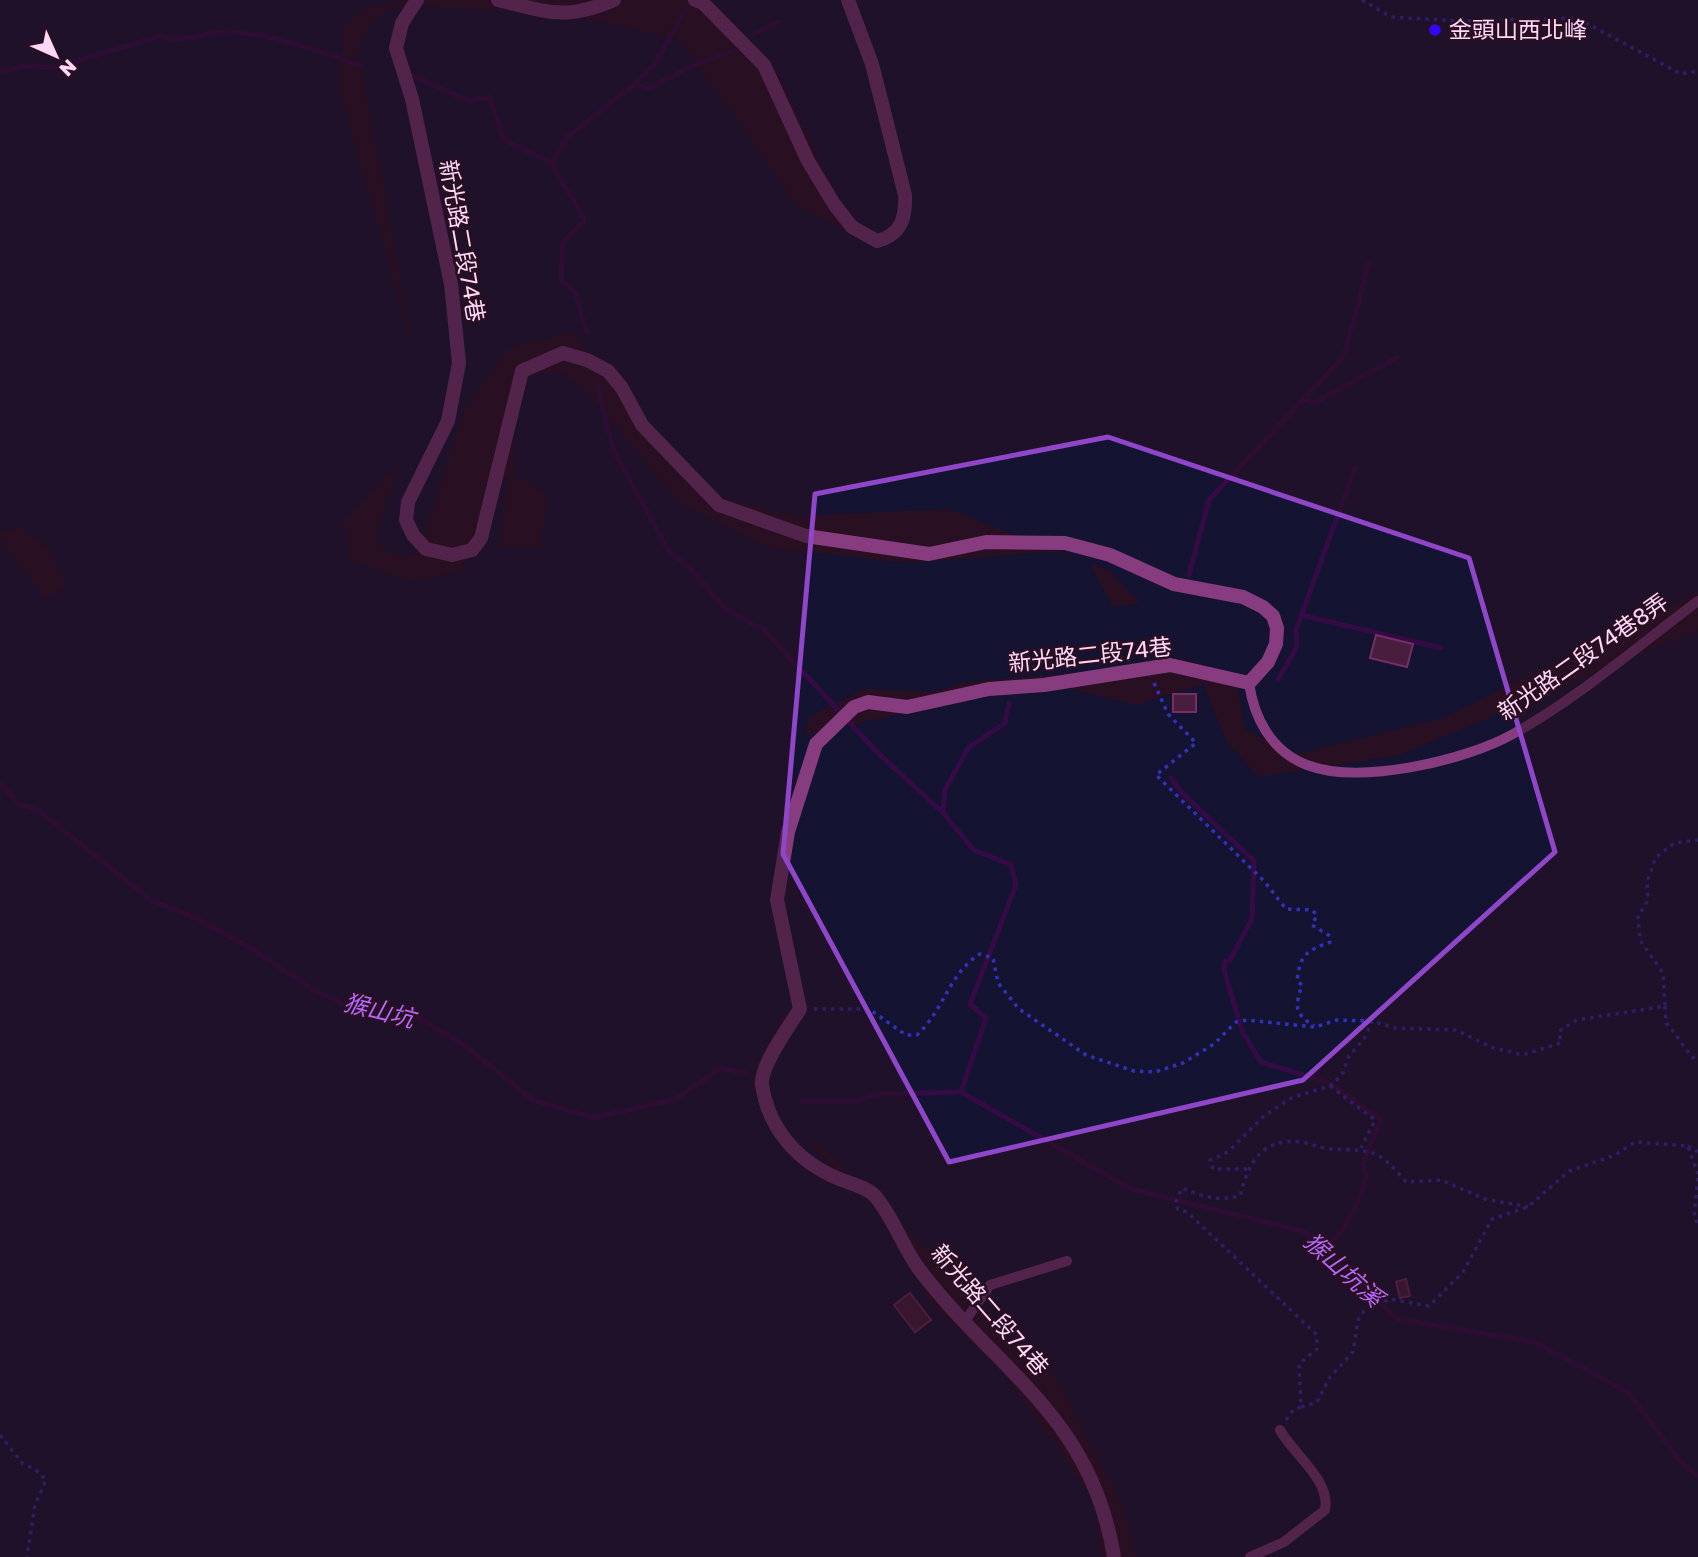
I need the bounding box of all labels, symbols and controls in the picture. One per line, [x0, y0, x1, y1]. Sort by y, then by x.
place label: 金頭山西北峰 [1449, 15, 1587, 43]
north arrow [21, 21, 91, 91]
marker: 金頭山西北峰 [1427, 22, 1443, 38]
text: N [55, 55, 82, 82]
street label: 新光路二段74巷 [435, 158, 491, 324]
street label: 新光路二段74巷8弄 [1492, 587, 1673, 725]
street label: 新光路二段74巷 [1007, 631, 1173, 677]
water label: 猴山坑 [341, 987, 421, 1033]
water label: 猴山坑溪 [1299, 1226, 1392, 1314]
street label: 新光路二段74巷 [926, 1238, 1055, 1381]

